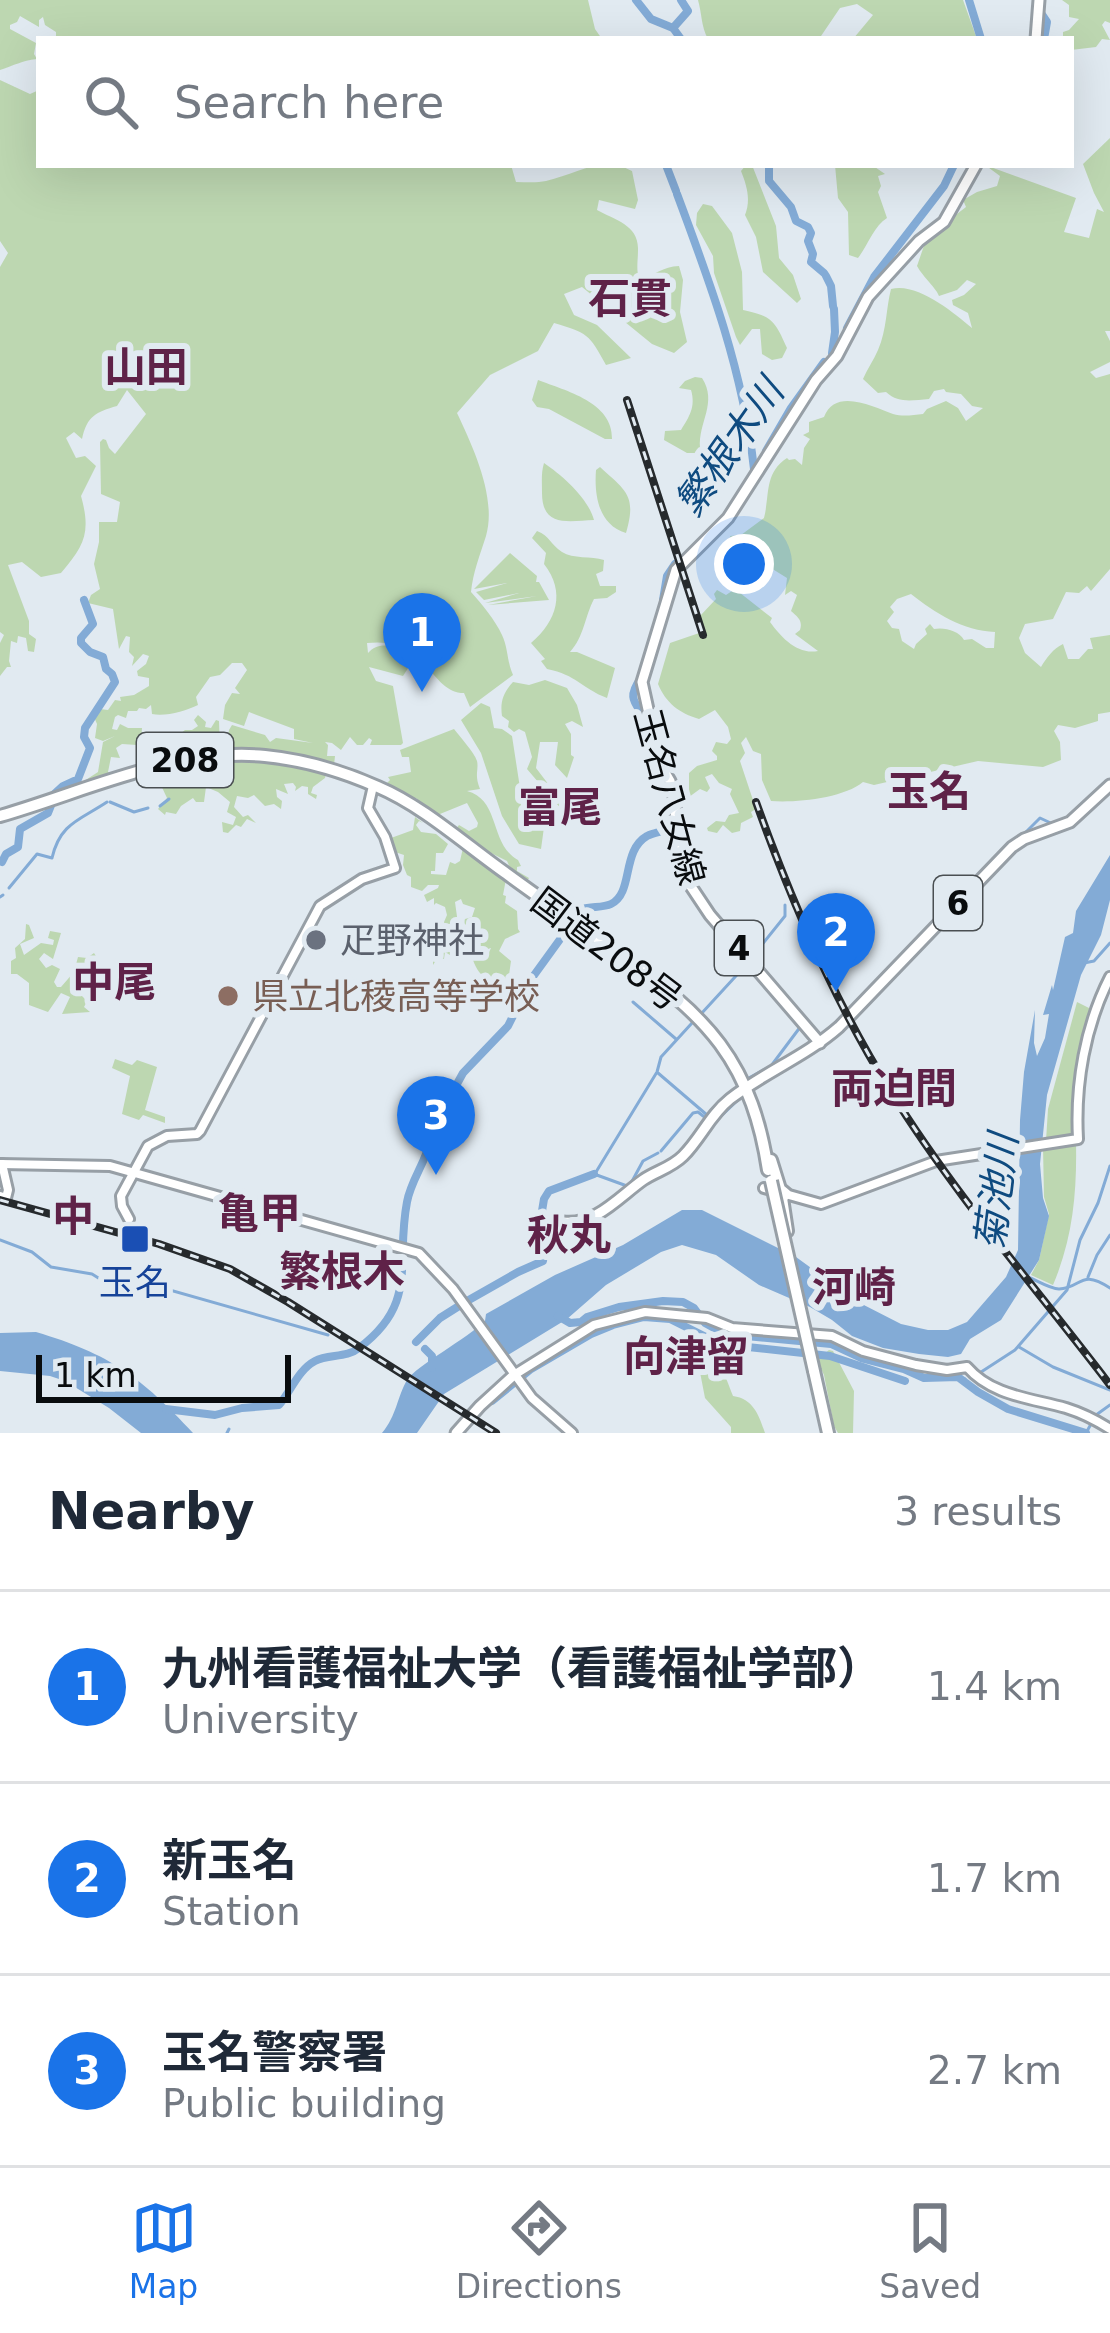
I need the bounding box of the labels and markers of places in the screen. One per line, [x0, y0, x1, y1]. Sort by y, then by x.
pin: 1 [383, 593, 461, 692]
pin: 2 [797, 893, 875, 992]
place label: 疋野神社 [340, 920, 484, 961]
marker: 疋野神社 [303, 927, 329, 953]
place label: 県立北稜高等学校 [252, 976, 540, 1017]
marker: 県立北稜高等学校 [215, 983, 241, 1009]
pin: 3 [397, 1076, 475, 1175]
marker: 玉名 [119, 1223, 151, 1255]
place label: 玉名 [99, 1262, 171, 1303]

